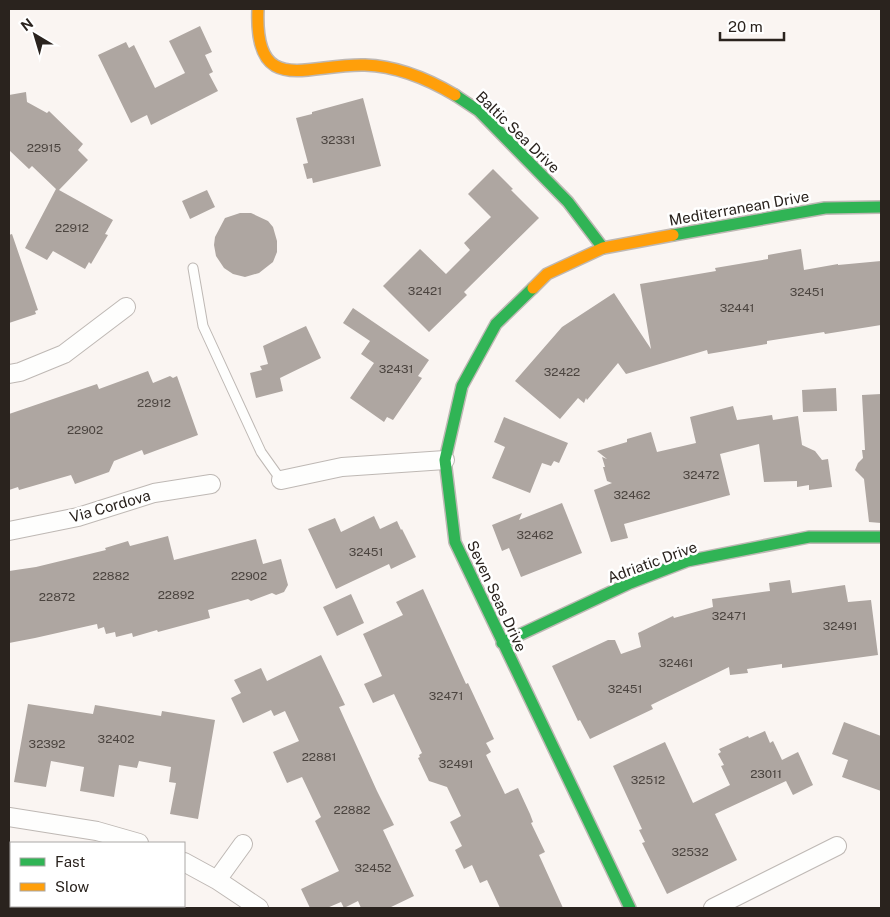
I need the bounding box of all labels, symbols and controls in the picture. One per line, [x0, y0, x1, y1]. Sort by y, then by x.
north arrow [10, 10, 60, 60]
scale bar [720, 10, 784, 42]
text: N [18, 15, 36, 34]
text: 20 m [728, 18, 763, 35]
street label: Baltic Sea Drive [473, 88, 563, 176]
house number: 32331 [321, 133, 355, 147]
house number: 22915 [27, 141, 61, 155]
street label: Mediterranean Drive [668, 187, 810, 229]
house number: 22912 [55, 221, 89, 235]
house number: 32421 [408, 284, 442, 298]
house number: 32451 [790, 285, 824, 299]
house number: 32441 [720, 301, 754, 315]
house number: 32431 [379, 362, 413, 376]
house number: 32422 [544, 365, 580, 379]
house number: 22912 [137, 396, 171, 410]
house number: 22902 [67, 423, 103, 437]
house number: 32472 [683, 468, 719, 482]
street label: Via Cordova [68, 486, 152, 526]
house number: 32462 [614, 488, 650, 502]
house number: 32462 [517, 528, 553, 542]
street label: Seven Seas Drive [464, 538, 530, 654]
street label: Adriatic Drive [605, 538, 699, 586]
house number: 32451 [349, 545, 383, 559]
house number: 22882 [93, 569, 129, 583]
house number: 22902 [231, 569, 267, 583]
house number: 22892 [158, 588, 194, 602]
house number: 22872 [39, 590, 75, 604]
house number: 32471 [712, 609, 746, 623]
house number: 32491 [823, 619, 857, 633]
house number: 32461 [659, 656, 693, 670]
house number: 32451 [608, 682, 642, 696]
house number: 32471 [429, 689, 463, 703]
house number: 32402 [98, 732, 134, 746]
house number: 32392 [29, 737, 65, 751]
house number: 22881 [302, 750, 336, 764]
house number: 32491 [439, 757, 473, 771]
house number: 23011 [750, 767, 782, 781]
house number: 32512 [631, 773, 665, 787]
house number: 22882 [334, 803, 370, 817]
legend [10, 842, 185, 907]
house number: 32532 [671, 845, 709, 859]
text: Fast [55, 853, 85, 870]
house number: 32452 [355, 861, 392, 875]
text: Slow [55, 878, 90, 895]

